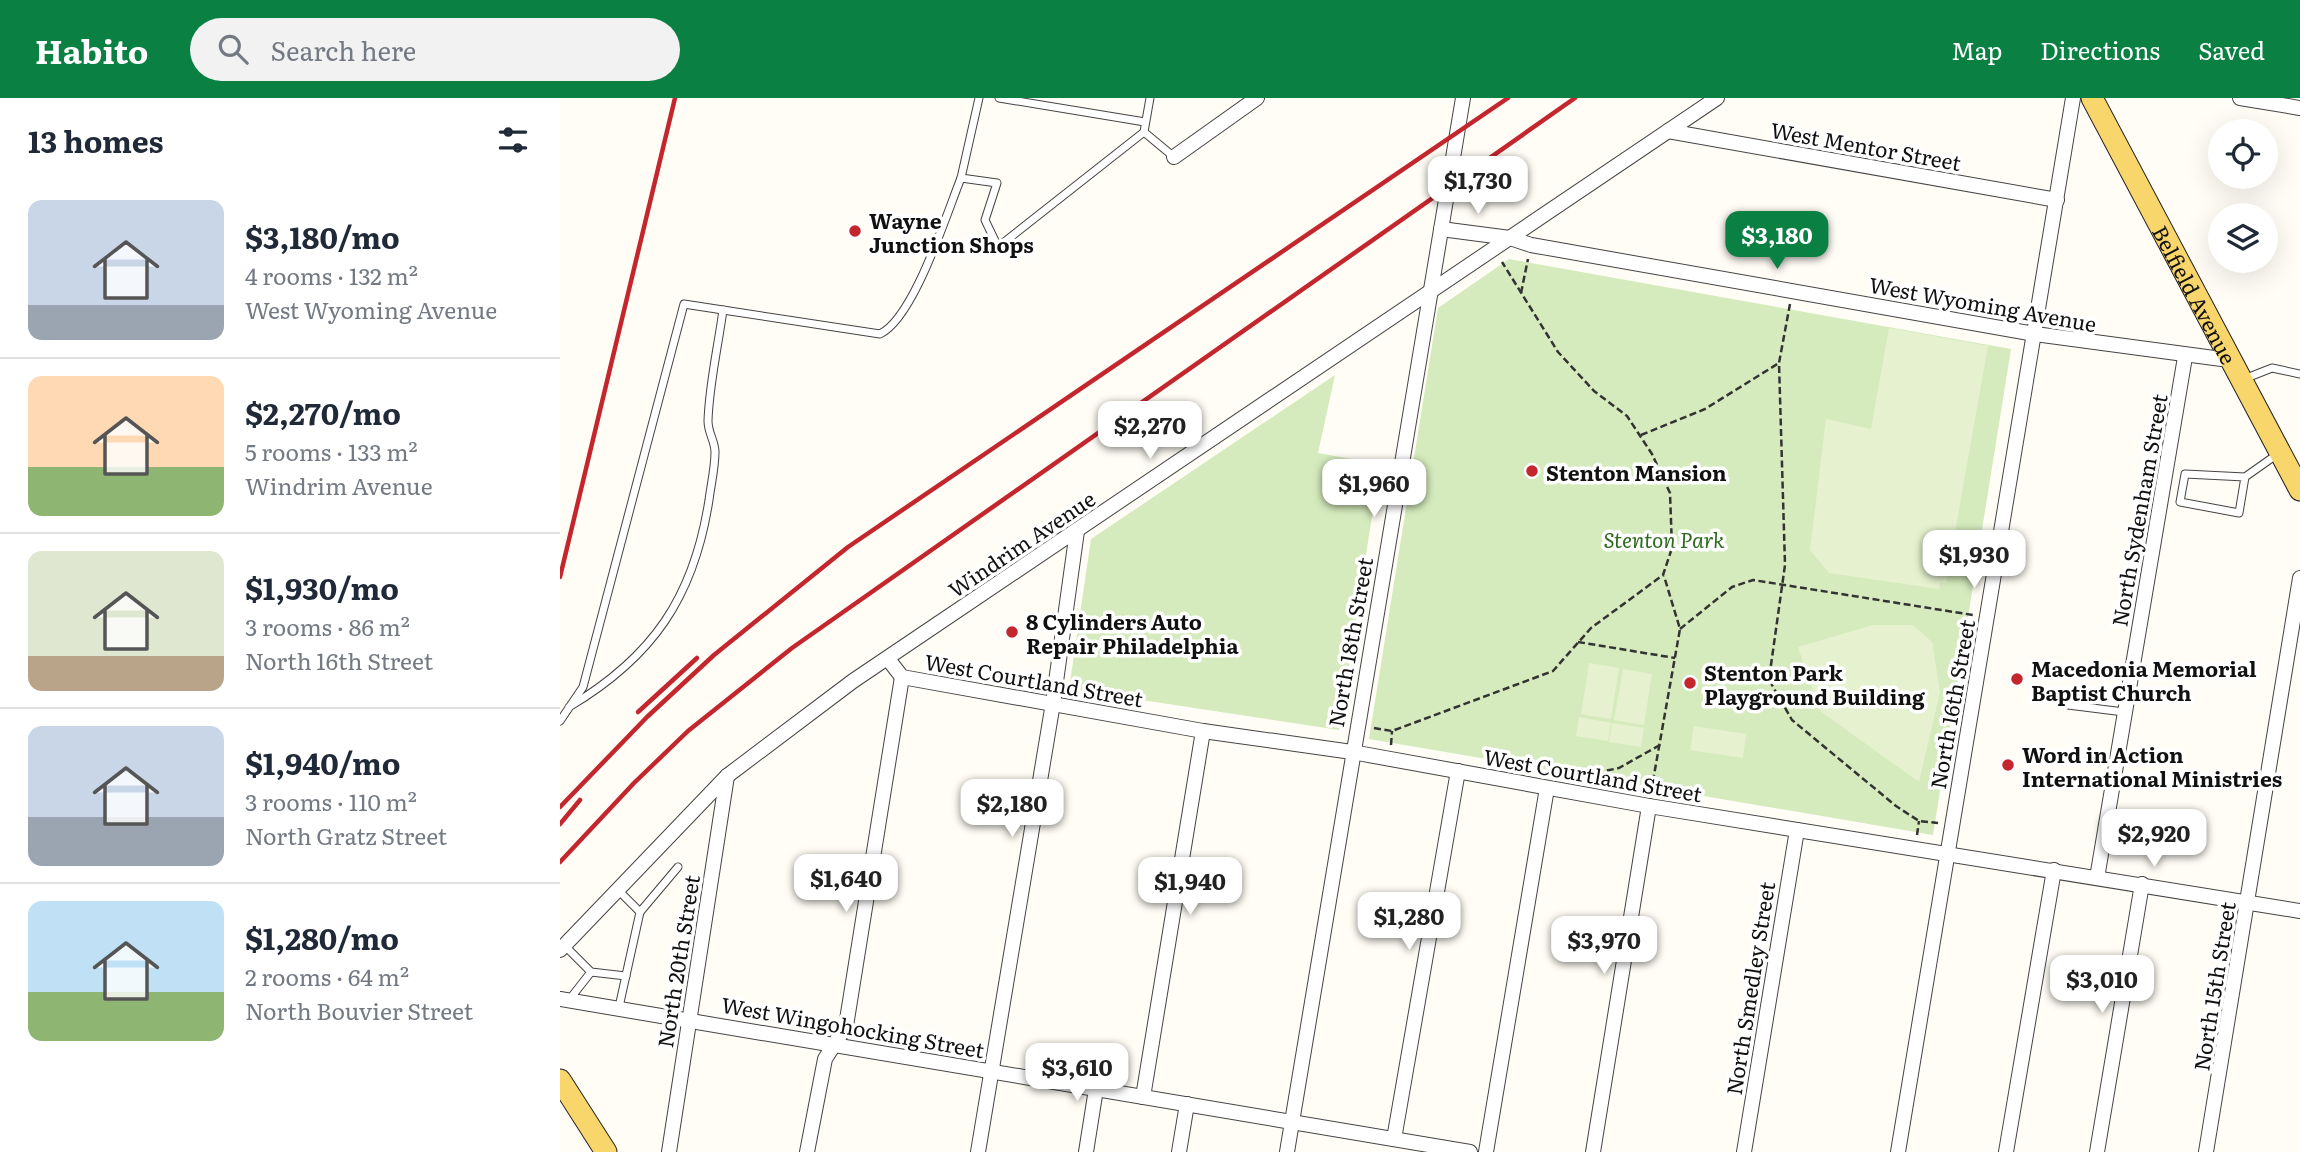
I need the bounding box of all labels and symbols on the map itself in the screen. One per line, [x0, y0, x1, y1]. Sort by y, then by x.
street label: West Mentor Street [1768, 113, 1964, 177]
pin: $1,730 [1421, 156, 1535, 216]
place label: Wayne Junction Shops [869, 204, 1034, 259]
pin: $3,180 [1720, 212, 1834, 271]
street label: Belfield Avenue [2146, 219, 2246, 369]
marker: Wayne Junction Shops [847, 223, 863, 239]
street label: West Wyoming Avenue [1867, 268, 2099, 338]
street label: North Sydenham Street [2102, 391, 2174, 629]
pin: $2,270 [1093, 402, 1207, 461]
place label: Stenton Mansion [1546, 456, 1727, 487]
pin: $1,960 [1317, 460, 1431, 519]
marker: Stenton Mansion [1524, 463, 1540, 479]
street label: Windrim Avenue [941, 482, 1101, 604]
park label: Stenton Park [1604, 523, 1725, 554]
pin: $1,930 [1917, 531, 2031, 590]
street label: North 18th Street [1319, 554, 1379, 729]
place label: 8 Cylinders Auto Repair Philadelphia [1026, 605, 1240, 660]
street label: North 16th Street [1921, 616, 1981, 791]
marker: 8 Cylinders Auto Repair Philadelphia [1004, 624, 1020, 640]
street label: West Courtland Street [922, 645, 1146, 714]
place label: Macedonia Memorial Baptist Church [2031, 652, 2257, 707]
place label: Stenton Park Playground Building [1704, 656, 1925, 711]
marker: Macedonia Memorial Baptist Church [2009, 671, 2025, 687]
marker: Stenton Park Playground Building [1682, 675, 1698, 691]
place label: Word in Action International Ministries [2022, 738, 2282, 793]
street label: West Courtland Street [1481, 740, 1705, 809]
marker: Word in Action International Ministries [2000, 757, 2016, 773]
pin: $2,180 [955, 780, 1069, 839]
pin: $2,920 [2097, 810, 2211, 869]
pin: $1,640 [789, 854, 903, 914]
pin: $1,940 [1133, 858, 1247, 917]
street label: North 20th Street [648, 872, 706, 1050]
street label: North Smedley Street [1717, 879, 1781, 1097]
pin: $1,280 [1352, 892, 1466, 952]
street label: North 15th Street [2184, 899, 2242, 1073]
pin: $3,970 [1547, 916, 1661, 976]
pin: $3,010 [2045, 956, 2159, 1015]
street label: West Wingohocking Street [719, 988, 987, 1064]
pin: $3,610 [1020, 1044, 1134, 1103]

